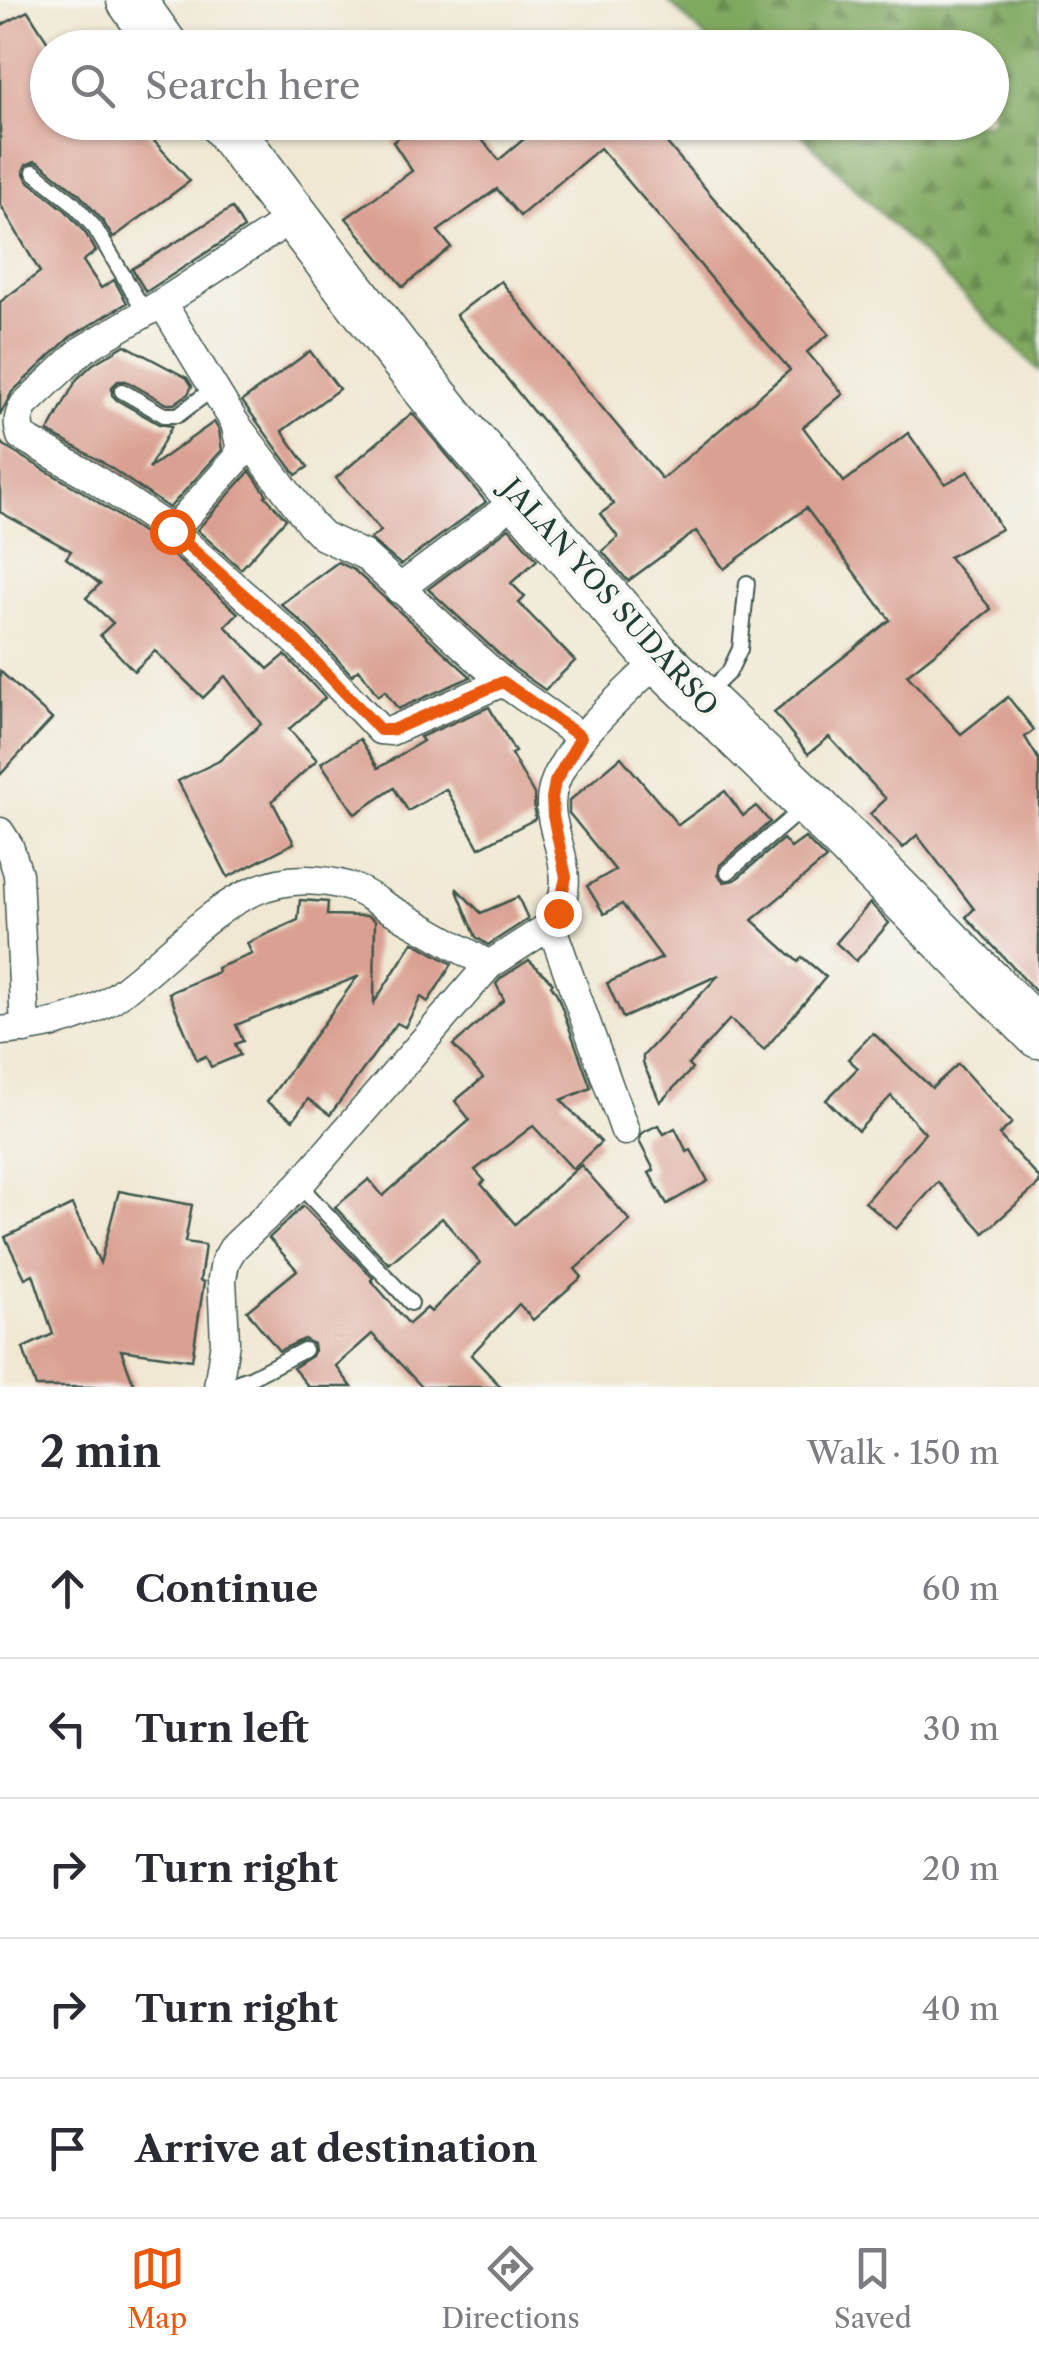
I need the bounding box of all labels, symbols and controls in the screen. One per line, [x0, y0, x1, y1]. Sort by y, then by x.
search box [30, 30, 1009, 140]
icon: search [65, 58, 120, 113]
text: Search here [145, 62, 360, 109]
street label: JALAN YOS SUDARSO [492, 469, 725, 722]
route start [150, 509, 196, 555]
route end [536, 891, 582, 937]
text: 2 min [40, 1426, 161, 1478]
text: Walk · 150 m [807, 1433, 999, 1472]
icon: ahead [40, 1561, 95, 1616]
text: Continue [135, 1565, 318, 1612]
text: 60 m [922, 1569, 999, 1608]
icon: left [40, 1701, 95, 1756]
text: Turn left [135, 1705, 309, 1752]
text: 30 m [923, 1709, 999, 1748]
icon: right [40, 1841, 95, 1896]
text: Turn right [135, 1845, 338, 1892]
text: 20 m [922, 1849, 999, 1888]
icon: right [40, 1981, 95, 2036]
text: Turn right [135, 1985, 338, 2032]
text: 40 m [922, 1989, 999, 2028]
icon: arrive [40, 2121, 95, 2176]
text: Arrive at destination [135, 2125, 538, 2172]
tab: Map [127, 2241, 187, 2335]
tab: Directions [441, 2241, 580, 2335]
tab: Saved [834, 2241, 912, 2335]

